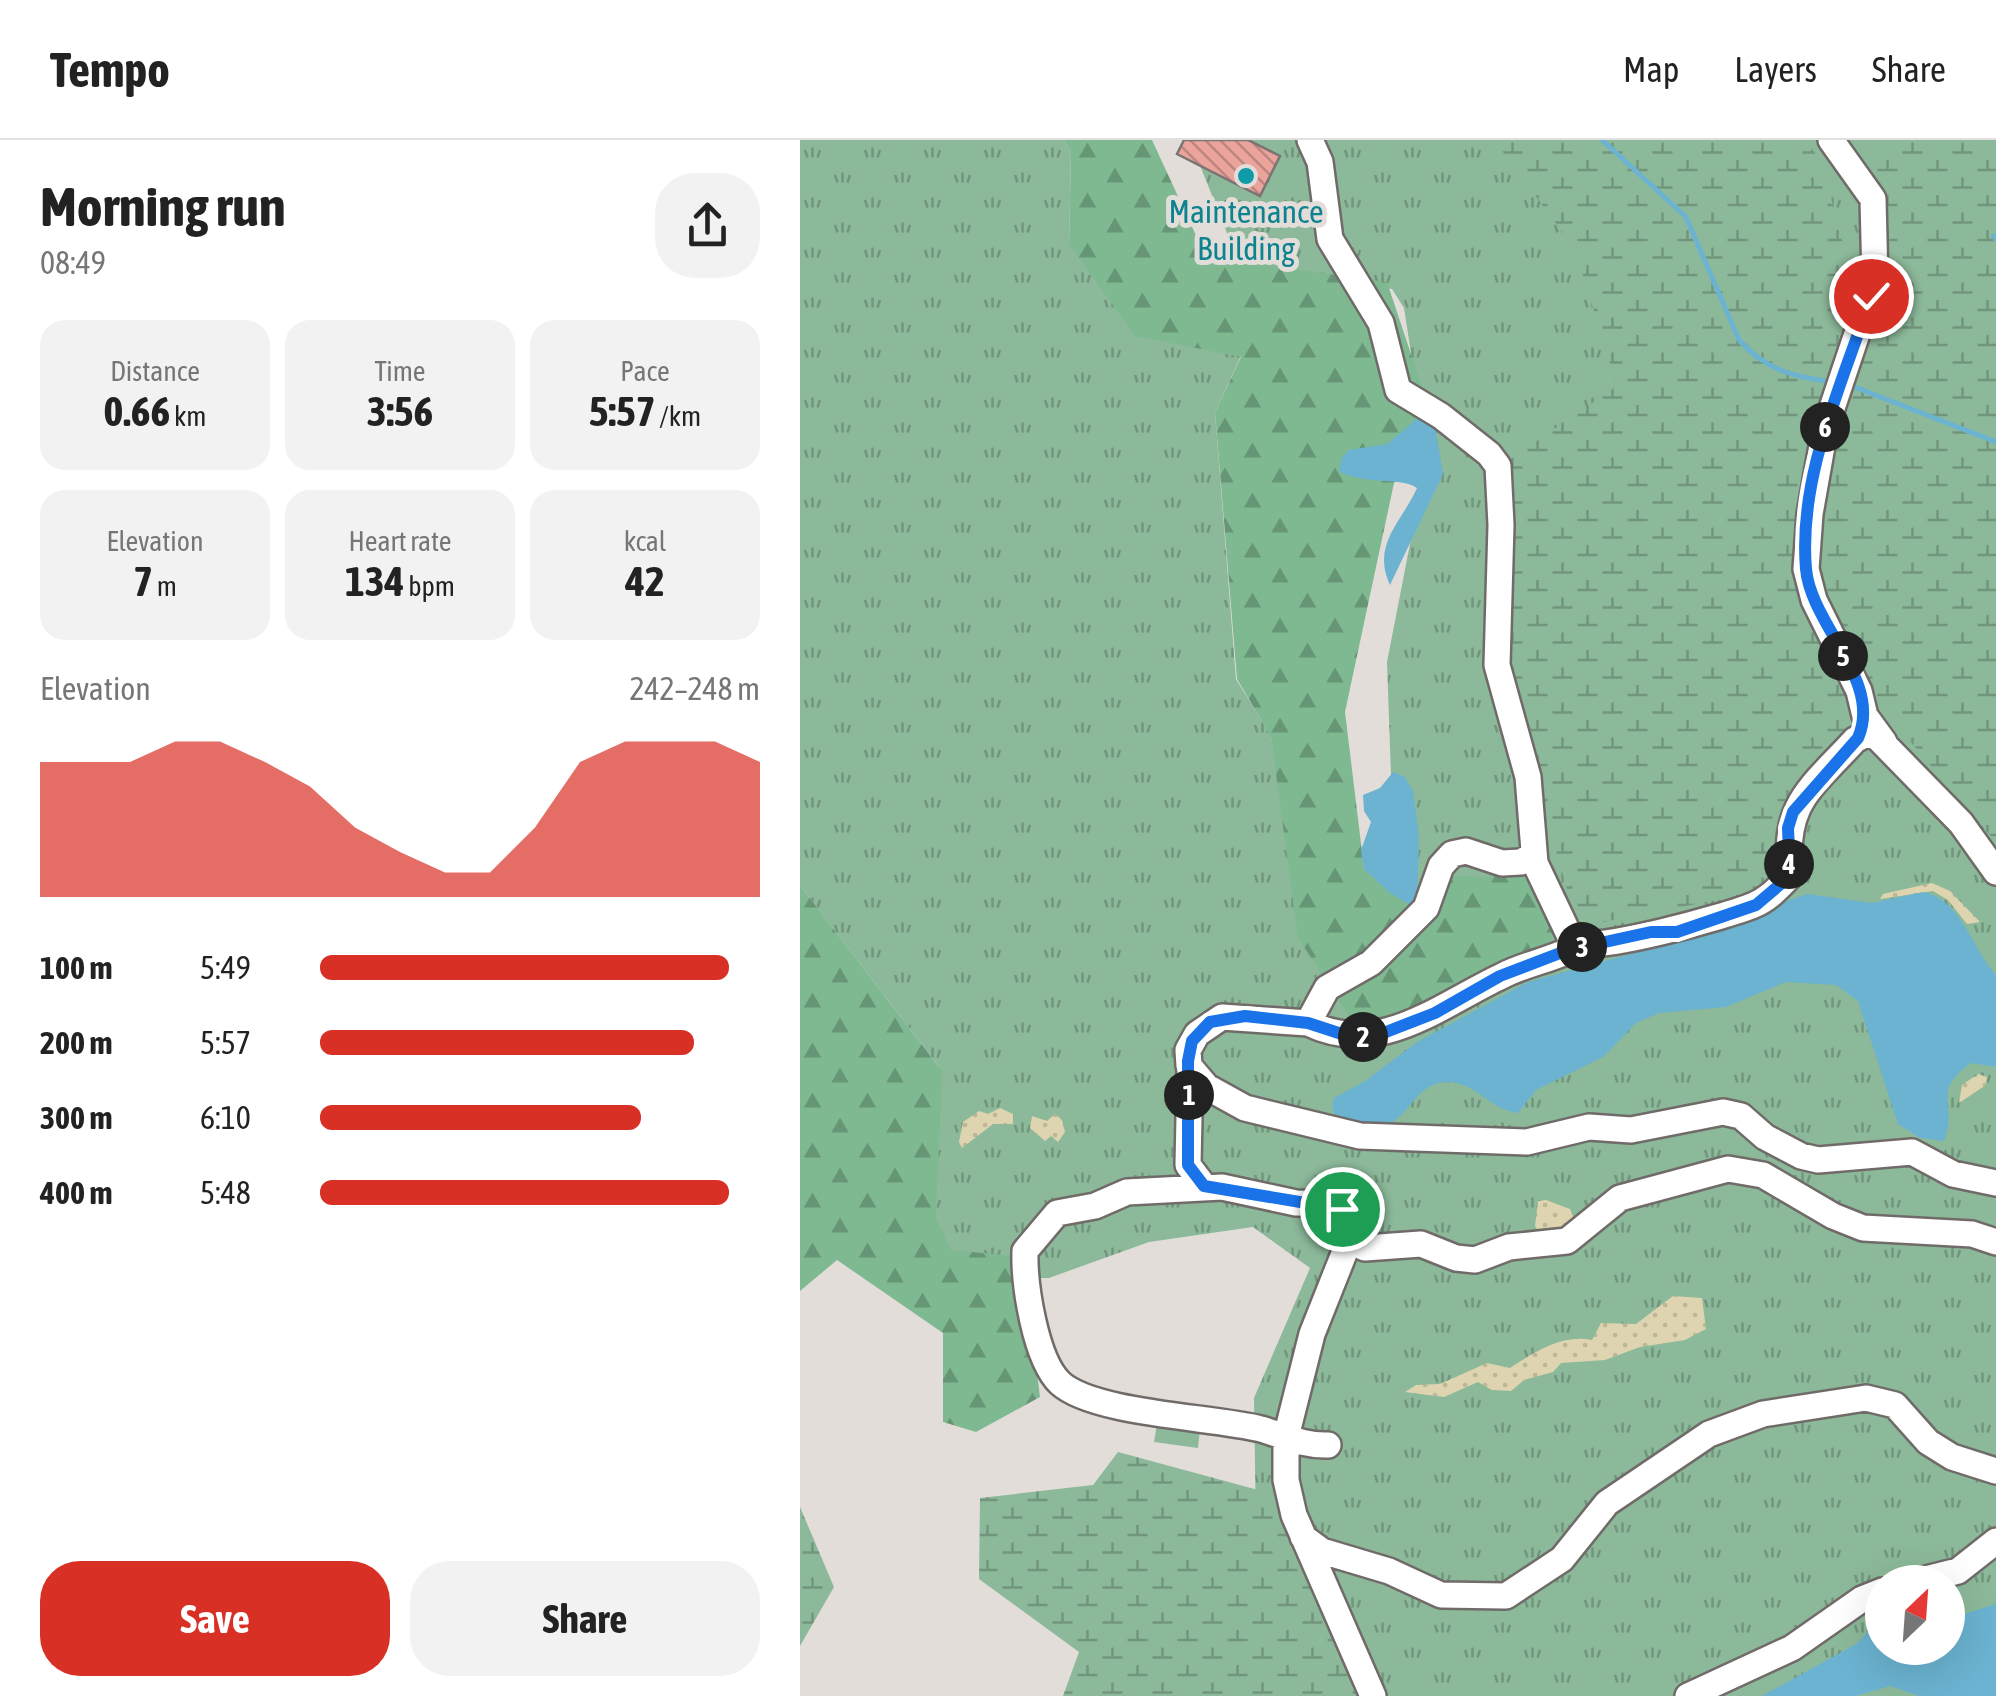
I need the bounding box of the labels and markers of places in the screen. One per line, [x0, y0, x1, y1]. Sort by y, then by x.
marker: Maintenance Building [1235, 165, 1257, 187]
place label: Maintenance Building [1169, 193, 1323, 267]
pin [1829, 254, 1914, 339]
pin: 6 [1800, 402, 1850, 452]
pin: 5 [1818, 631, 1868, 681]
pin: 4 [1764, 839, 1814, 889]
pin: 3 [1557, 922, 1607, 972]
pin: 2 [1338, 1012, 1388, 1062]
pin: 1 [1164, 1070, 1214, 1120]
pin [1300, 1167, 1385, 1252]

